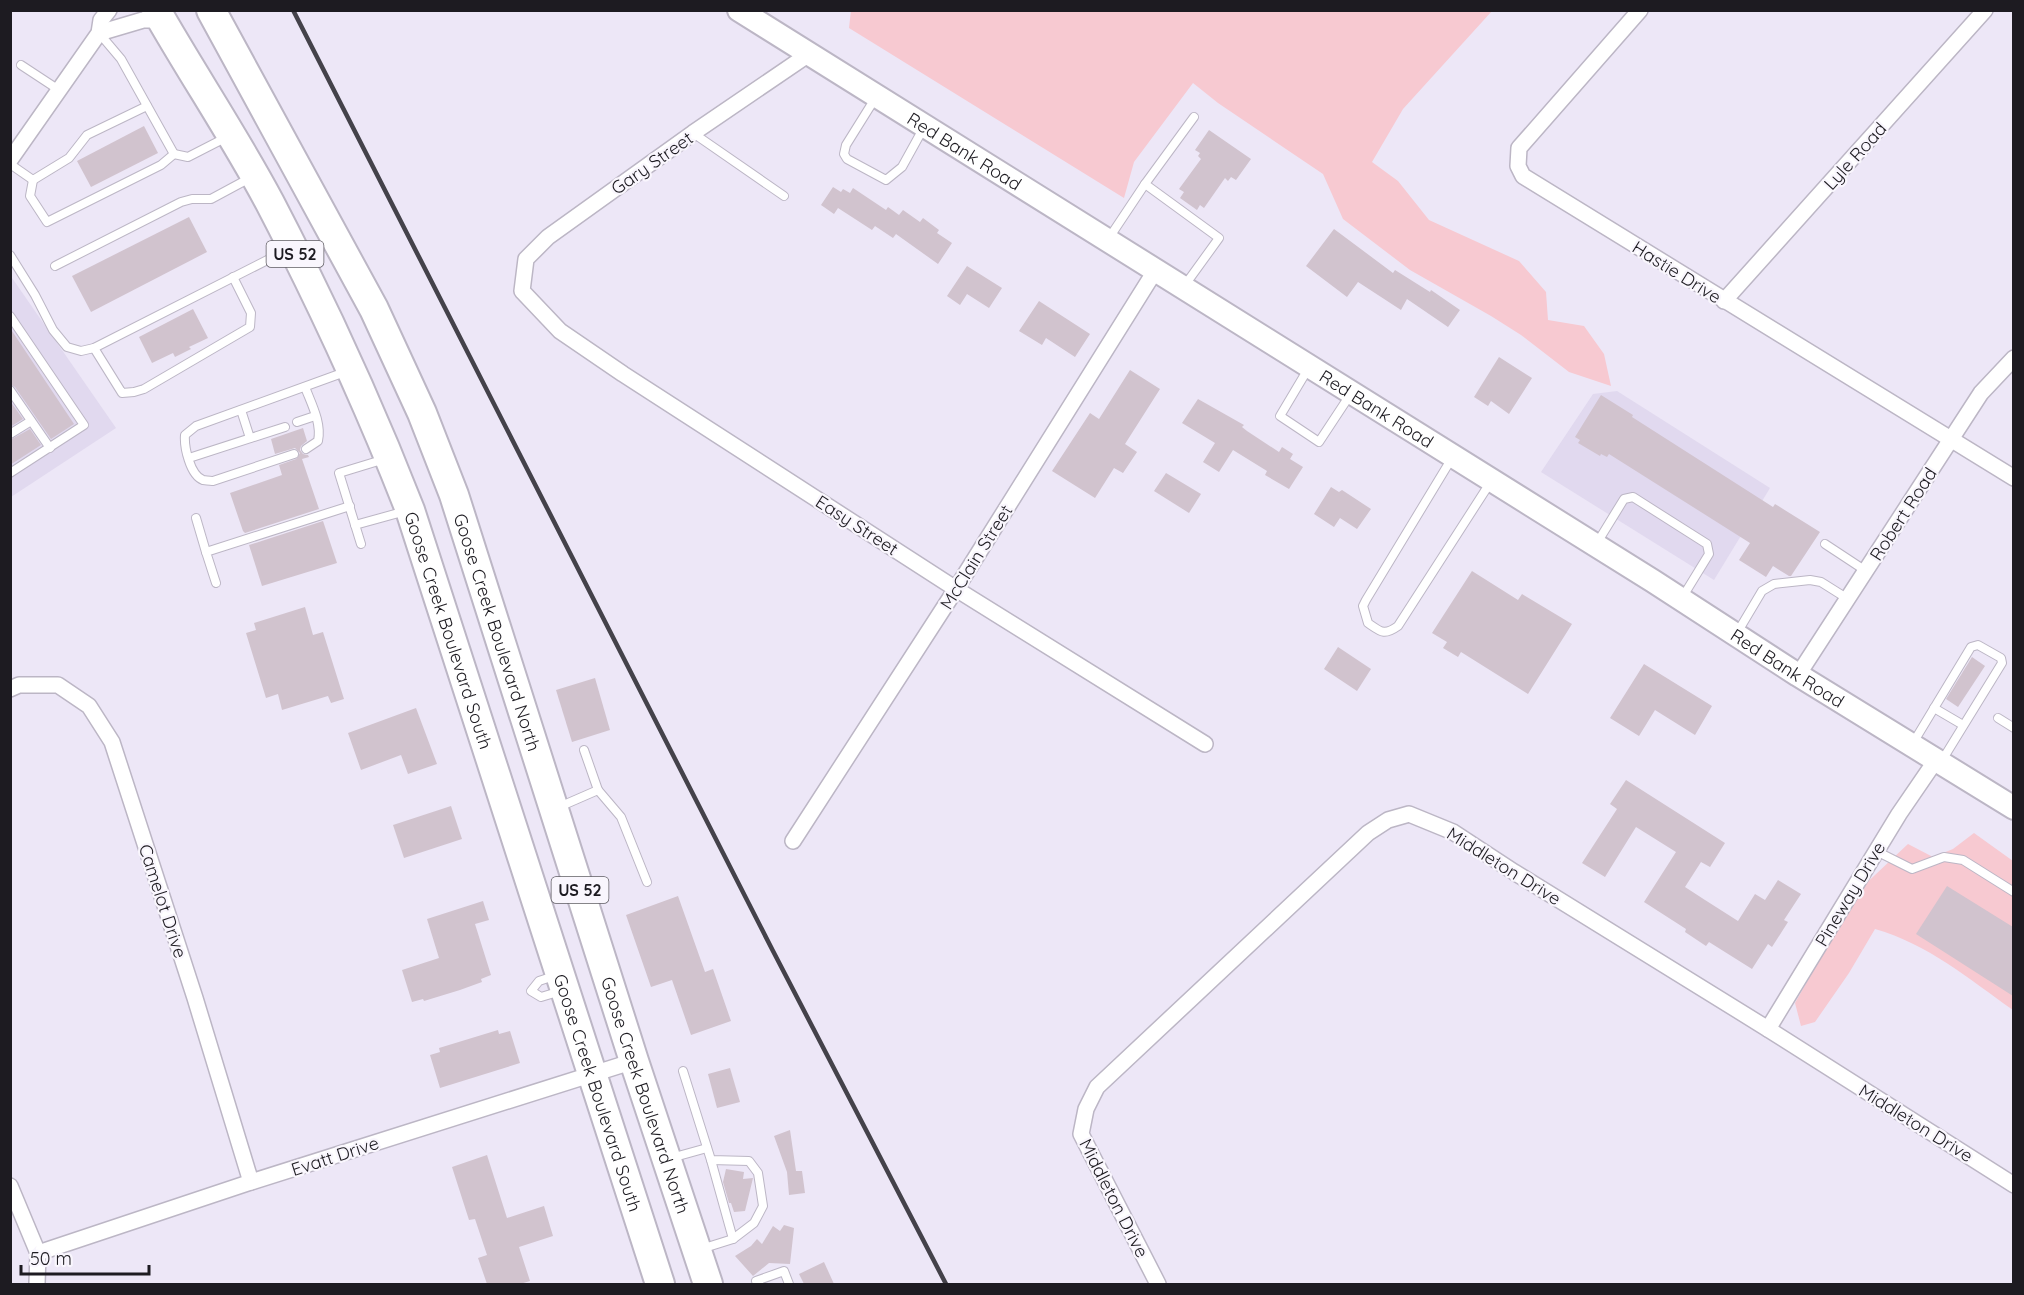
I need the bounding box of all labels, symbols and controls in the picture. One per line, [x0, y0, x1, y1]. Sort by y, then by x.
street label: Red Bank Road [903, 107, 1026, 195]
street label: Lyle Road [1819, 117, 1891, 195]
street label: Gary Street [607, 126, 697, 200]
street label: Hastie Drive [1628, 236, 1726, 308]
road number: US 52 [266, 241, 324, 267]
street label: Red Bank Road [1315, 364, 1438, 453]
street label: Robert Road [1864, 463, 1942, 565]
street label: Easy Street [811, 490, 903, 560]
street label: McClain Street [935, 500, 1017, 614]
street label: Goose Creek Boulevard South [400, 508, 498, 752]
street label: Goose Creek Boulevard North [449, 510, 546, 754]
street label: Red Bank Road [1727, 623, 1849, 712]
street label: Middleton Drive [1443, 822, 1565, 910]
street label: Pineway Drive [1810, 837, 1890, 951]
street label: Camelot Drive [134, 841, 192, 961]
road number: US 52 [552, 877, 608, 903]
street label: Goose Creek Boulevard South [549, 971, 647, 1214]
street label: Goose Creek Boulevard North [596, 974, 695, 1216]
street label: Middleton Drive [1855, 1079, 1977, 1167]
street label: Evatt Drive [288, 1131, 382, 1181]
street label: Middleton Drive [1074, 1135, 1154, 1261]
scale bar [21, 1238, 148, 1276]
text: 50 m [30, 1247, 72, 1270]

